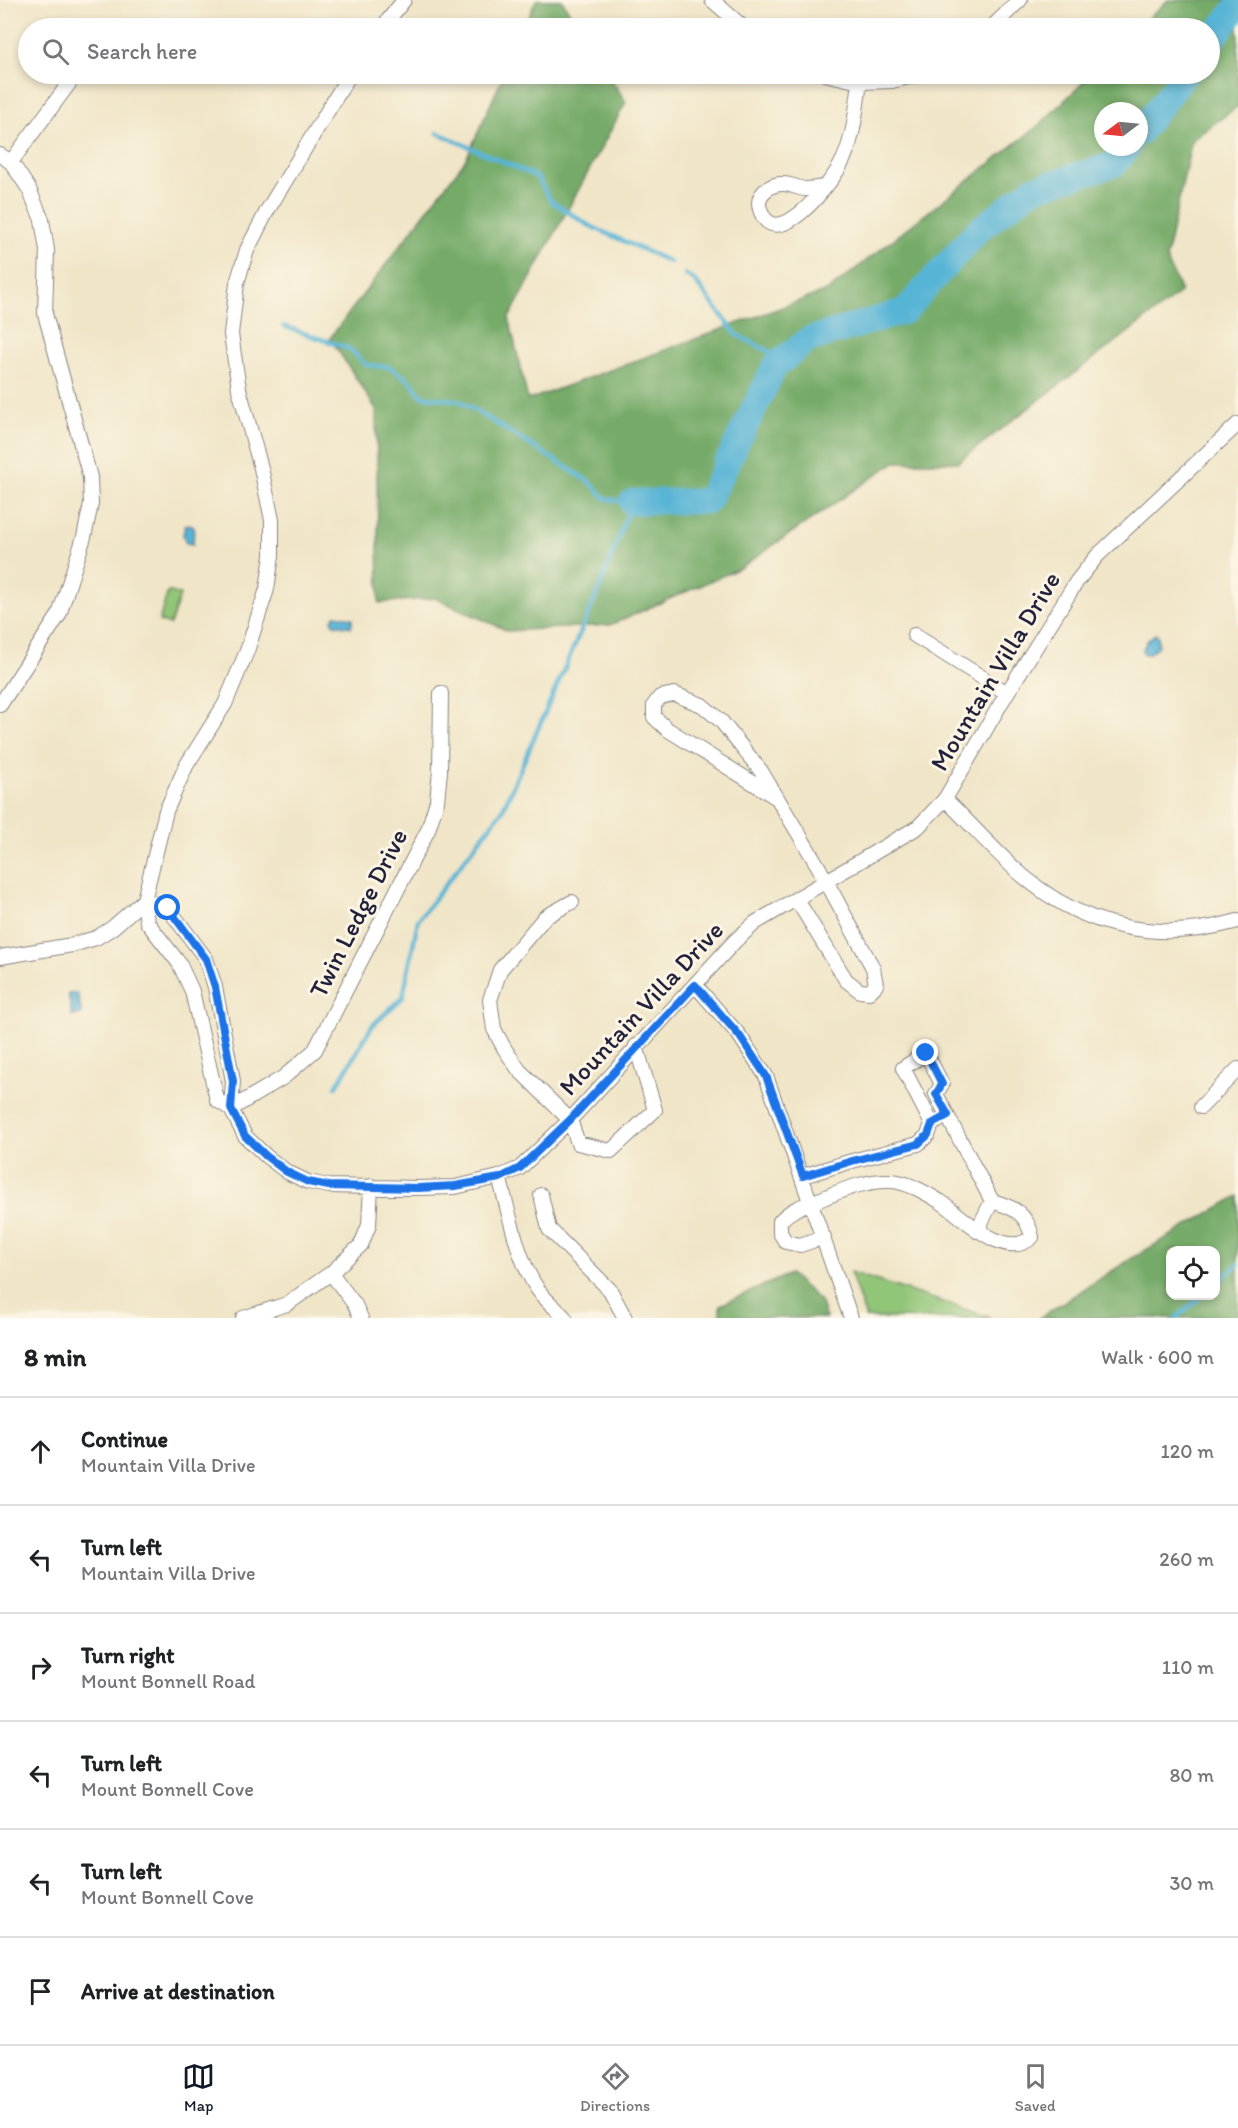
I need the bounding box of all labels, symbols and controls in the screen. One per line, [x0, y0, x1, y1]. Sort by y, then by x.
search box [18, 18, 1220, 84]
icon: search [39, 35, 72, 68]
text: Search here [87, 38, 197, 65]
north arrow [1094, 102, 1148, 156]
street label: Mountain Villa Drive [923, 565, 1067, 777]
street label: Twin Ledge Drive [302, 823, 414, 1003]
route start [154, 894, 180, 920]
street label: Mountain Villa Drive [552, 914, 730, 1102]
route end [912, 1039, 938, 1065]
map controls [1166, 1246, 1220, 1300]
button: locate [1166, 1246, 1220, 1300]
text: 8 min [24, 1341, 86, 1373]
text: Walk · 600 m [1101, 1345, 1214, 1369]
text: Continue [81, 1426, 168, 1453]
icon: ahead [24, 1435, 57, 1468]
text: 120 m [1161, 1439, 1214, 1463]
text: Mountain Villa Drive [81, 1453, 256, 1477]
text: Turn left [81, 1534, 162, 1561]
icon: left [24, 1543, 57, 1576]
text: 260 m [1159, 1547, 1214, 1571]
text: Mountain Villa Drive [81, 1561, 256, 1585]
text: Turn right [81, 1642, 175, 1669]
icon: right [24, 1651, 57, 1684]
text: 110 m [1162, 1655, 1214, 1679]
text: Mount Bonnell Road [81, 1669, 256, 1693]
text: Turn left [81, 1750, 162, 1777]
icon: left [24, 1759, 57, 1792]
text: 80 m [1169, 1763, 1214, 1787]
text: Mount Bonnell Cove [81, 1777, 254, 1801]
text: Turn left [81, 1858, 162, 1885]
icon: left [24, 1867, 57, 1900]
text: 30 m [1169, 1871, 1214, 1895]
text: Mount Bonnell Cove [81, 1885, 254, 1909]
icon: arrive [24, 1975, 57, 2008]
text: Arrive at destination [81, 1978, 275, 2005]
tab: Map [182, 2060, 215, 2115]
tab: Directions [580, 2060, 650, 2115]
tab: Saved [1015, 2060, 1056, 2115]

